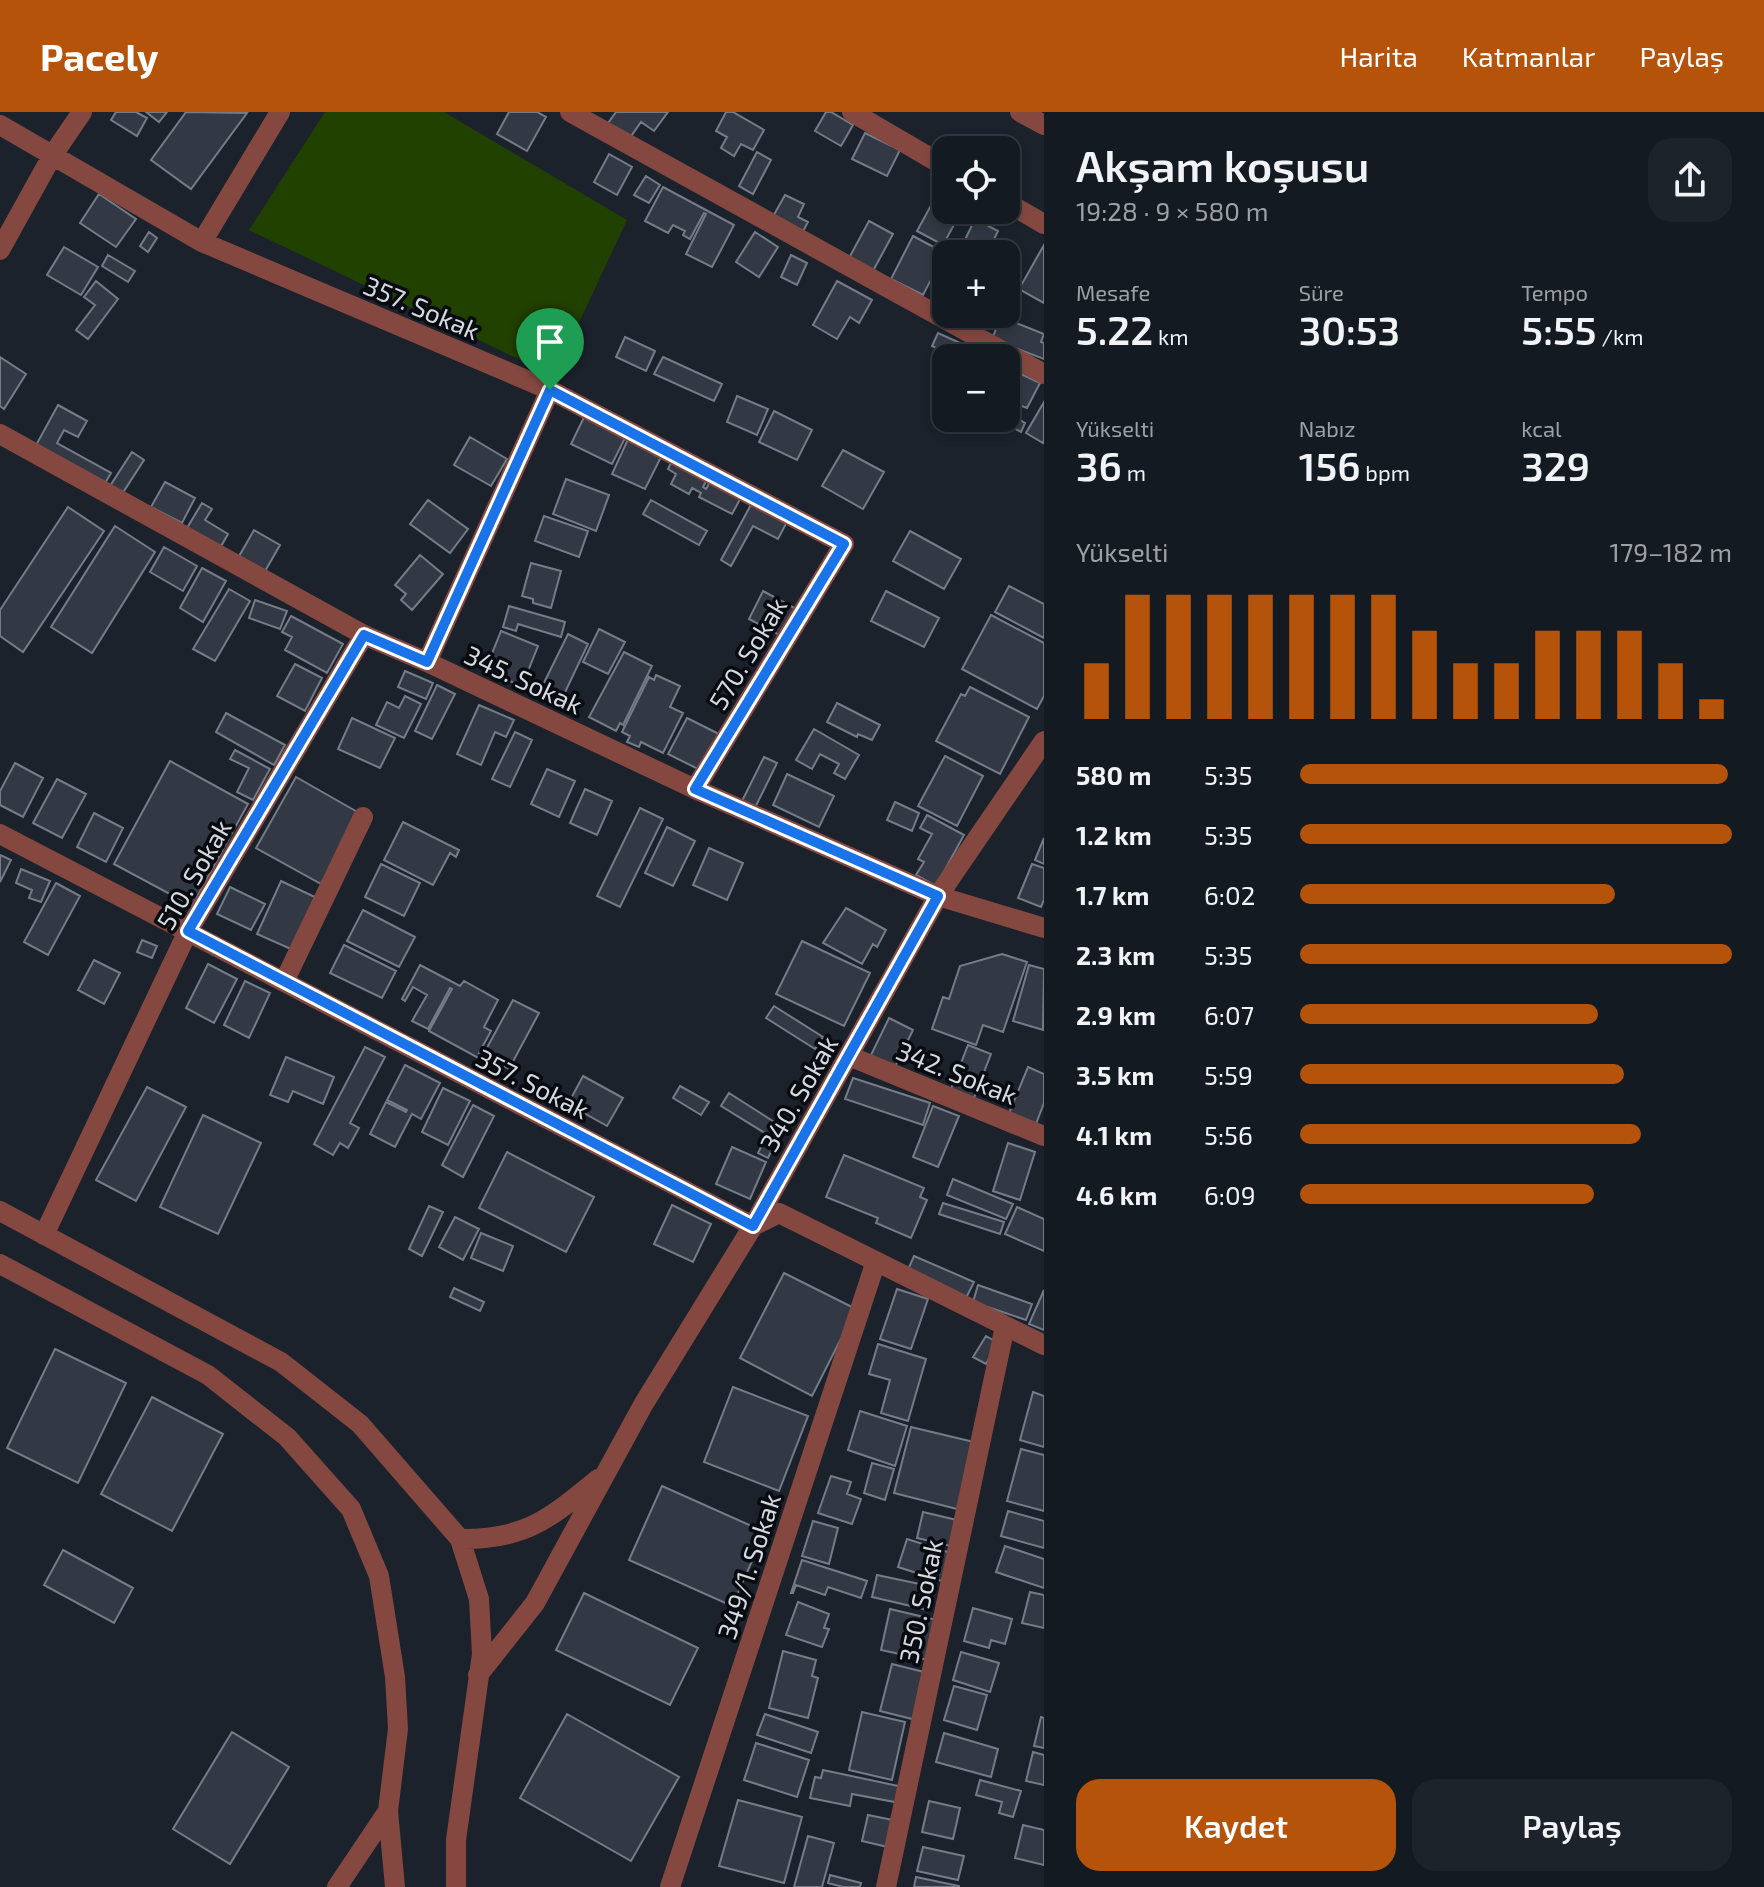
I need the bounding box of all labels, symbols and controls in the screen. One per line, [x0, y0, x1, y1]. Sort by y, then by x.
text: Pacely [40, 33, 159, 79]
text: Harita [1339, 39, 1418, 73]
text: Katmanlar [1462, 39, 1595, 73]
text: Paylaş [1639, 39, 1724, 73]
map controls [932, 136, 1020, 432]
button: locate [932, 136, 1020, 224]
text: Akşam koşusu [1076, 138, 1369, 191]
button: share [1648, 138, 1732, 222]
text: 19:28 · 9 × 580 m [1076, 195, 1269, 226]
button: + [932, 240, 1020, 328]
street label: 357. Sokak [360, 269, 484, 345]
text: Mesafe [1076, 279, 1150, 305]
text: Süre [1299, 279, 1344, 305]
text: Tempo [1521, 279, 1588, 305]
text: 5.22 [1076, 305, 1153, 353]
text: 30:53 [1299, 305, 1400, 353]
text: 5:55 [1521, 305, 1597, 353]
pin [516, 308, 584, 390]
icon: arrive [528, 320, 572, 364]
text: km [1153, 323, 1189, 349]
text: /km [1597, 323, 1643, 349]
button: − [932, 344, 1020, 432]
text: Yükselti [1076, 415, 1154, 441]
text: Nabız [1299, 415, 1355, 441]
text: kcal [1521, 415, 1562, 441]
text: 36 [1076, 441, 1122, 489]
text: 156 [1299, 441, 1360, 489]
text: 329 [1521, 441, 1590, 489]
text: m [1122, 459, 1146, 485]
text: bpm [1360, 459, 1410, 485]
text: Yükselti [1076, 536, 1169, 567]
text: 179–182 m [1610, 536, 1732, 567]
street label: 570. Sokak [702, 592, 792, 714]
street label: 345. Sokak [460, 638, 588, 720]
text: 580 m [1076, 759, 1151, 790]
text: 5:35 [1204, 759, 1252, 790]
street label: 510. Sokak [149, 814, 237, 934]
text: 1.2 km [1076, 819, 1152, 850]
text: 5:35 [1204, 819, 1252, 850]
text: 1.7 km [1076, 879, 1150, 910]
text: 6:02 [1204, 879, 1255, 910]
text: 2.3 km [1076, 939, 1155, 970]
text: 5:35 [1204, 939, 1252, 970]
text: 2.9 km [1076, 999, 1156, 1030]
text: 6:07 [1204, 999, 1254, 1030]
street label: 340. Sokak [753, 1030, 843, 1156]
street label: 342. Sokak [892, 1034, 1022, 1110]
street label: 357. Sokak [471, 1041, 595, 1125]
text: 3.5 km [1076, 1059, 1155, 1090]
text: 5:59 [1204, 1059, 1253, 1090]
text: 4.1 km [1076, 1119, 1152, 1150]
text: 5:56 [1204, 1119, 1253, 1150]
text: 4.6 km [1076, 1179, 1157, 1210]
text: 6:09 [1204, 1179, 1256, 1210]
street label: 349/1. Sokak [710, 1489, 786, 1643]
street label: 350. Sokak [892, 1536, 948, 1666]
button: Kaydet [1076, 1779, 1396, 1871]
button: Paylaş [1412, 1779, 1732, 1871]

